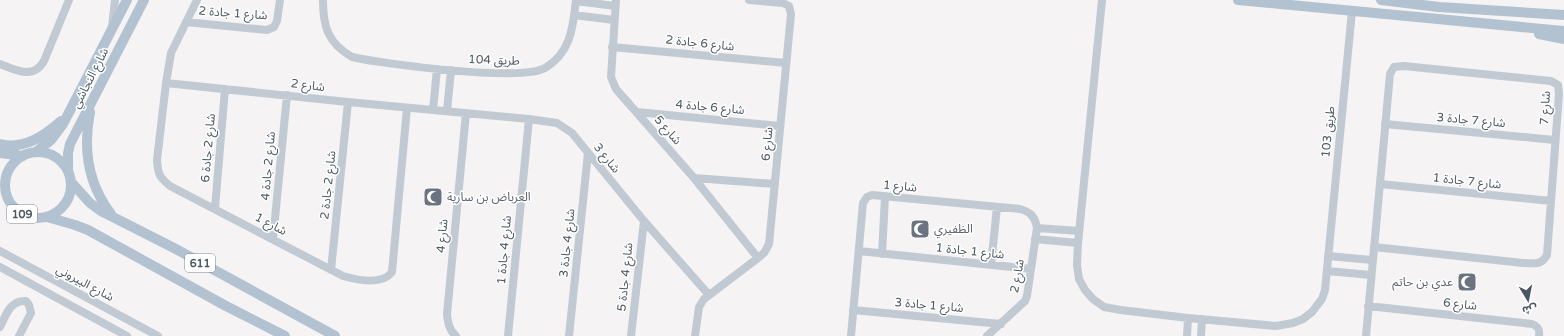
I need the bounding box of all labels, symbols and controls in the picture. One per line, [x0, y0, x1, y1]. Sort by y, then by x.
street label: شارع 1 جادة 2 [198, 4, 268, 24]
street label: شارع 6 جادة 2 [665, 32, 735, 56]
street label: شارع النجاشي [69, 45, 114, 112]
street label: طريق 104 [468, 52, 520, 69]
street label: شارع 2 [290, 76, 326, 96]
street label: شارع 7 [1537, 91, 1555, 125]
street label: شارع 6 جادة 4 [675, 97, 745, 119]
street label: طريق 103 [1318, 106, 1339, 158]
street label: شارع 7 جادة 3 [1436, 110, 1506, 132]
street label: شارع 2 جادة 6 [198, 113, 220, 183]
street label: شارع 5 [650, 113, 684, 149]
street label: شارع 6 [759, 126, 777, 162]
street label: شارع 2 جادة 4 [258, 131, 280, 201]
street label: شارع 3 [589, 140, 623, 177]
street label: شارع 2 جادة 2 [317, 150, 341, 220]
street label: شارع 7 جادة 1 [1432, 170, 1502, 194]
street label: شارع 1 [882, 178, 918, 196]
mosque icon: العرباض بن سارية [422, 186, 444, 208]
place label: العرباض بن سارية [447, 190, 531, 204]
road number: 109 [7, 205, 37, 223]
street label: شارع 4 جادة 3 [556, 208, 580, 278]
street label: شارع 1 [252, 210, 289, 240]
street label: شارع 4 جادة 1 [494, 215, 516, 285]
street label: شارع 4 [434, 218, 452, 254]
mosque icon: الظفيري [909, 218, 931, 240]
place label: الظفيري [934, 222, 973, 239]
street label: شارع 1 جادة 1 [935, 240, 1005, 264]
street label: شارع 4 جادة 5 [614, 242, 638, 312]
road number: 611 [185, 254, 215, 272]
street label: شارع 2 [1007, 258, 1029, 294]
street label: شارع البيروني [52, 262, 116, 306]
mosque icon: عدي بن حاتم [1456, 271, 1478, 293]
place label: عدي بن حاتم [1392, 275, 1453, 292]
north arrow [1508, 280, 1548, 320]
street label: شارع 1 جادة 3 [894, 295, 964, 317]
street label: شارع 6 [1442, 295, 1478, 315]
text: ش [1521, 302, 1538, 317]

